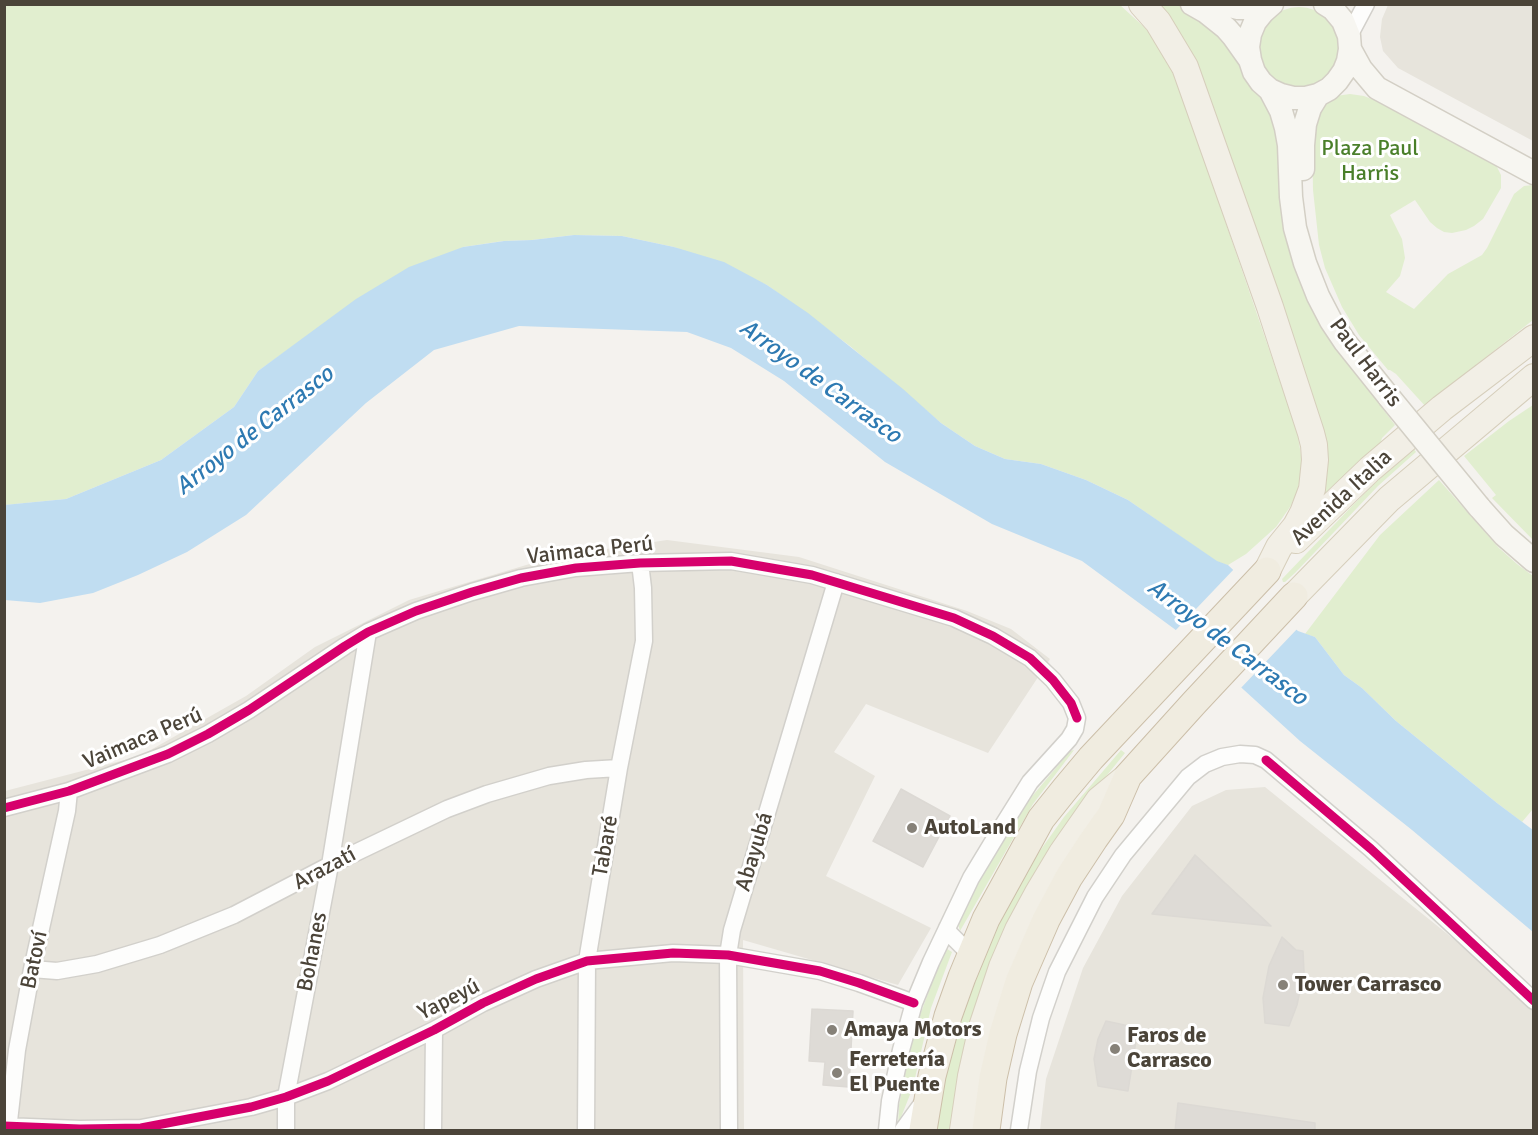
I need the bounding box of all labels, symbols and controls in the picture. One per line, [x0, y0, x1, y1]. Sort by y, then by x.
park label: Plaza Paul Harris [1321, 136, 1419, 188]
street label: Paul Harris [1323, 313, 1407, 413]
water label: Arroyo de Carrasco [733, 314, 907, 450]
water label: Arroyo de Carrasco [170, 360, 340, 502]
street label: Avenida Italia [1286, 445, 1398, 551]
street label: Vaimaca Perú [526, 531, 654, 571]
water label: Arroyo de Carrasco [1141, 573, 1313, 713]
street label: Vaimaca Perú [79, 702, 207, 776]
street label: Abayubá [731, 809, 779, 895]
street label: Tabaré [588, 813, 624, 879]
place label: AutoLand [924, 815, 1016, 841]
marker: AutoLand [905, 821, 919, 835]
street label: Arazatí [289, 842, 361, 896]
street label: Bohanes [292, 910, 334, 994]
street label: Batoví [16, 928, 54, 992]
place label: Tower Carrasco [1295, 972, 1441, 998]
street label: Yapeyú [414, 973, 484, 1027]
marker: Tower Carrasco [1276, 978, 1290, 992]
place label: Amaya Motors [844, 1017, 981, 1043]
marker: Amaya Motors [825, 1023, 839, 1037]
place label: Faros de Carrasco [1127, 1023, 1212, 1074]
marker: Faros de Carrasco [1108, 1042, 1122, 1056]
place label: Ferretería El Puente [849, 1047, 945, 1098]
marker: Ferretería El Puente [830, 1066, 844, 1080]

